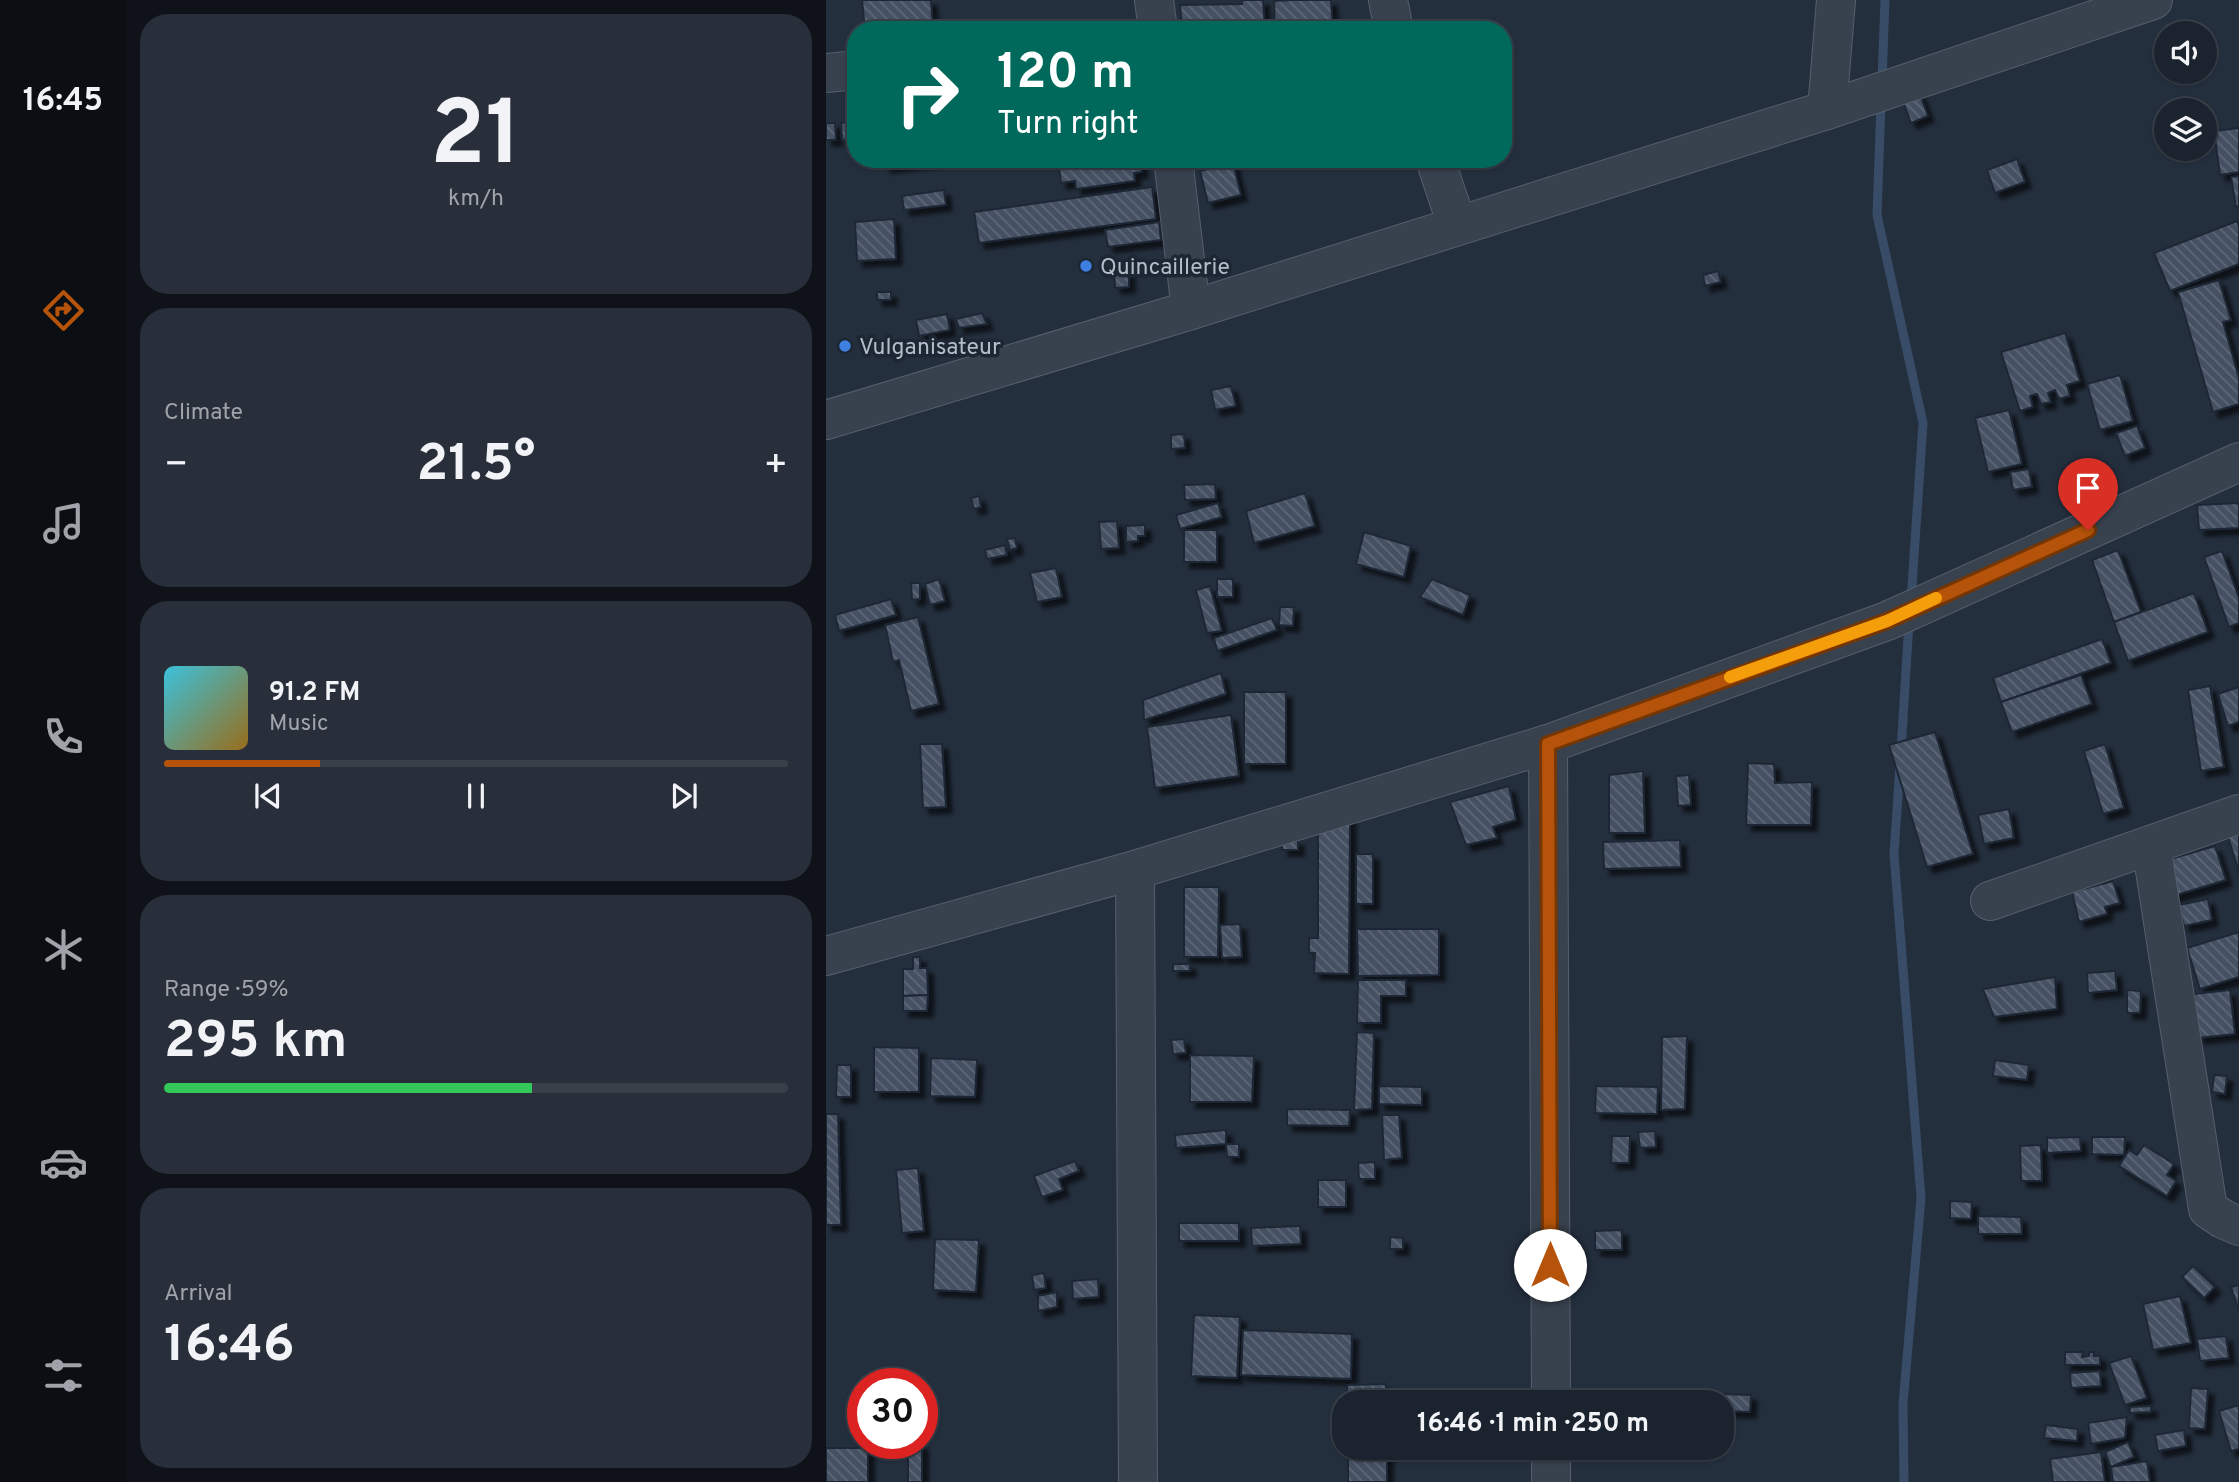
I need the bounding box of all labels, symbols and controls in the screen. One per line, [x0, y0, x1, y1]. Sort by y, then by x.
map controls [2154, 21, 2217, 161]
button: sound [2154, 21, 2217, 84]
text: 120 m [997, 44, 1134, 106]
icon: right [882, 49, 973, 140]
text: 16:45 [23, 82, 103, 122]
text: 21 [430, 82, 522, 197]
button: layers [2154, 98, 2217, 161]
text: Turn right [997, 105, 1139, 145]
text: km/h [448, 185, 504, 214]
place label: Quincaillerie [1100, 254, 1230, 283]
marker: Quincaillerie [1078, 258, 1094, 274]
icon: directions [39, 286, 88, 335]
place label: Vulganisateur [859, 334, 1001, 363]
marker: Vulganisateur [837, 338, 853, 354]
text: Climate [164, 399, 243, 428]
text: 21.5° [417, 433, 535, 499]
text: − [164, 442, 189, 491]
text: + [763, 442, 788, 491]
pin [2058, 458, 2118, 530]
icon: arrive [2069, 469, 2107, 507]
icon: music [39, 499, 88, 548]
text: 91.2 FM [269, 677, 360, 710]
text: Music [269, 710, 329, 739]
icon: phone [39, 712, 88, 761]
icon: previous [249, 777, 287, 815]
icon: pause [457, 777, 495, 815]
icon: next [665, 777, 703, 815]
icon: climate [39, 925, 88, 974]
text: Range · 59% [164, 976, 289, 1005]
text: 295 km [164, 1010, 347, 1076]
icon: car [39, 1138, 88, 1187]
position arrow [1513, 1228, 1587, 1302]
text: Arrival [164, 1280, 233, 1309]
text: 16:46 [164, 1314, 295, 1380]
icon: filters [39, 1351, 88, 1400]
speed limit sign: 30 [847, 1368, 938, 1459]
text: 16:46 · 1 min · 250 m [1417, 1408, 1649, 1441]

